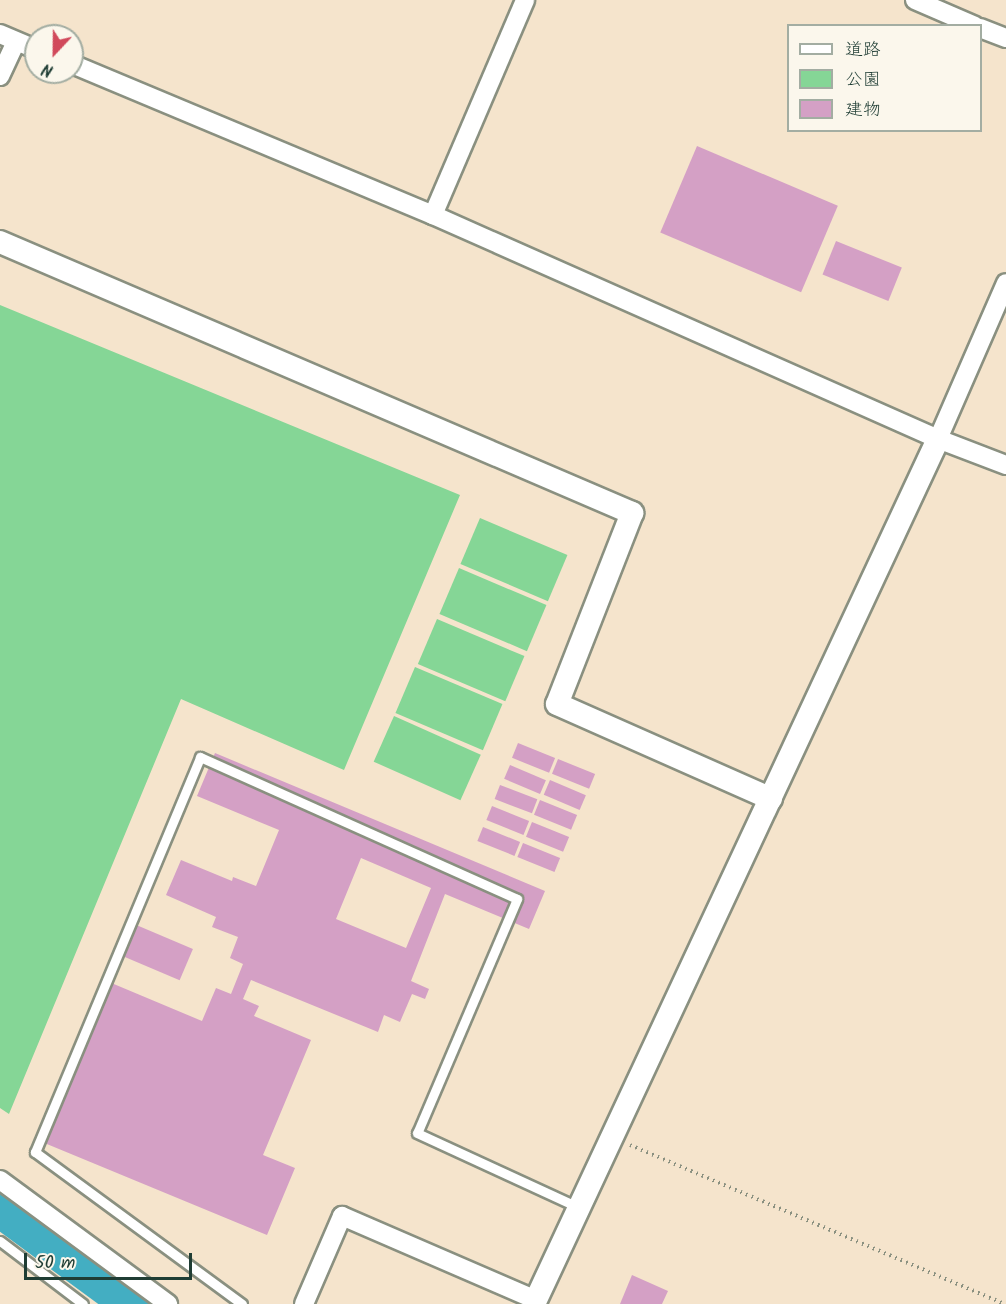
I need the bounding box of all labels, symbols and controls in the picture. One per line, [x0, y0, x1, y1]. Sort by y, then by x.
north arrow [24, 24, 84, 84]
legend [787, 24, 982, 132]
text: 道路 [845, 36, 881, 65]
text: N [38, 56, 57, 83]
text: 公園 [845, 66, 881, 95]
text: 建物 [845, 96, 881, 125]
scale bar [27, 1241, 195, 1279]
text: 50 m [35, 1249, 75, 1278]

